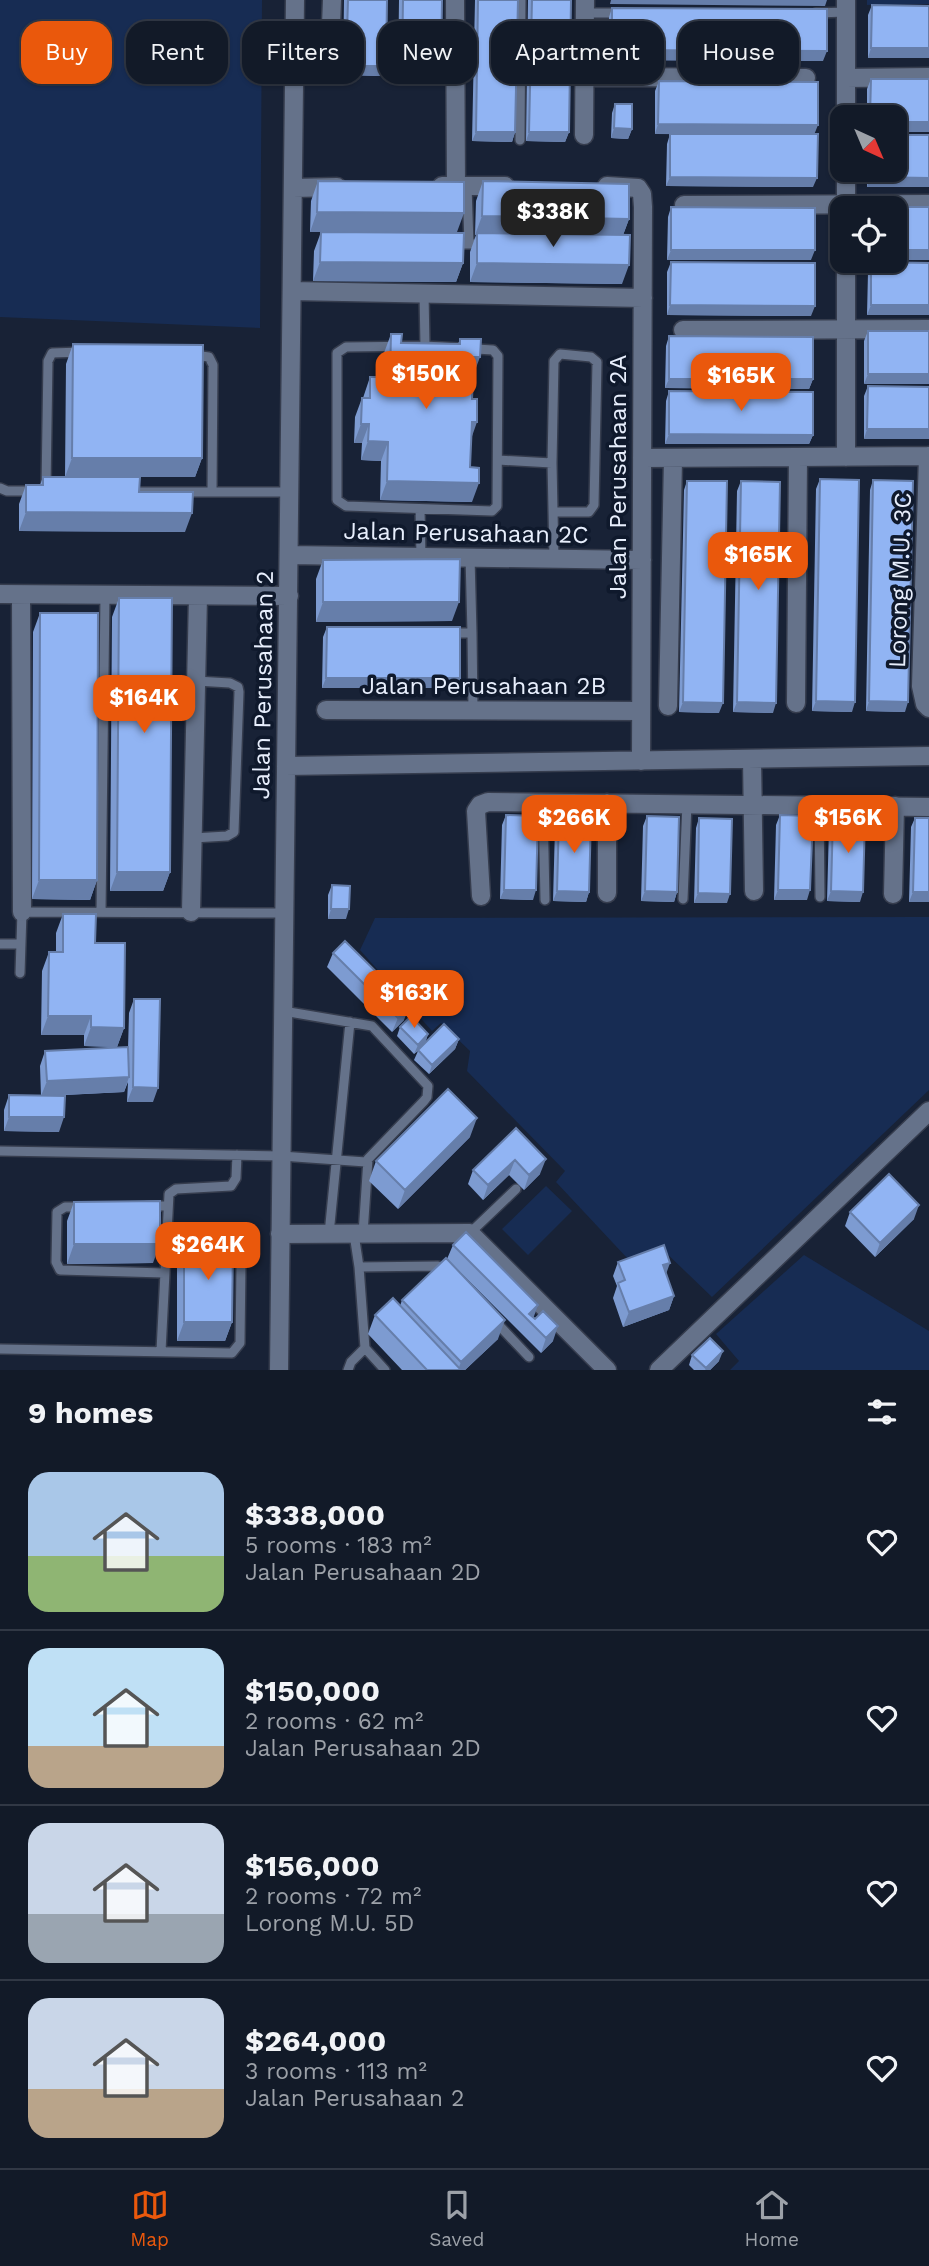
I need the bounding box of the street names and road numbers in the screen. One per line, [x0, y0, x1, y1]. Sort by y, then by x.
street label: Jalan Perusahaan 2A [604, 354, 632, 599]
street label: Lorong M.U. 3C [883, 492, 917, 668]
street label: Jalan Perusahaan 2C [343, 517, 589, 549]
street label: Jalan Perusahaan 2 [247, 570, 279, 800]
street label: Jalan Perusahaan 2B [362, 672, 606, 700]

